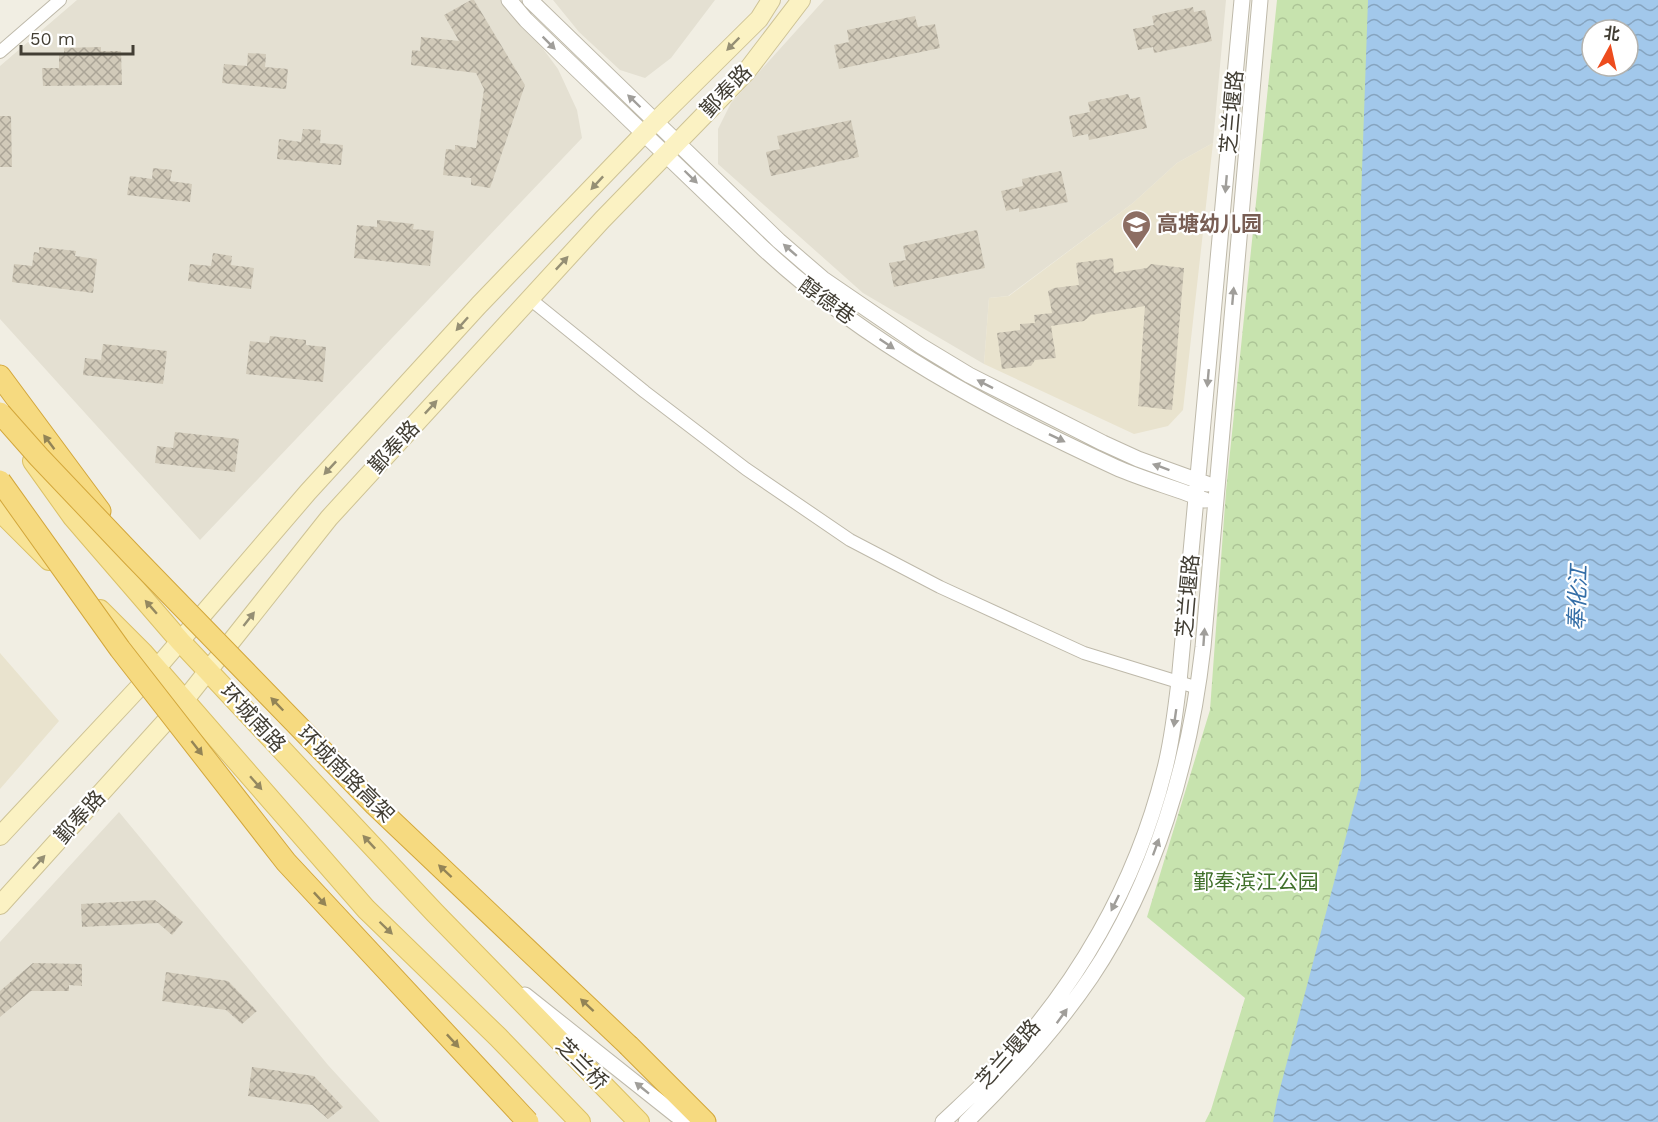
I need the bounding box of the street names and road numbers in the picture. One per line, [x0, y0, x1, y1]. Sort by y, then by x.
street label: 鄞奉路 [695, 59, 757, 122]
street label: 芝兰堰路 [1215, 69, 1248, 155]
street label: 醇德巷 [794, 272, 860, 329]
street label: 鄞奉路 [363, 415, 424, 478]
street label: 芝兰堰路 [1171, 553, 1204, 639]
street label: 环城南路 [216, 678, 291, 757]
street label: 环城南路高架 [293, 720, 400, 827]
street label: 鄞奉路 [49, 785, 110, 848]
street label: 芝兰堰路 [970, 1014, 1045, 1093]
street label: 芝兰桥 [551, 1033, 613, 1095]

